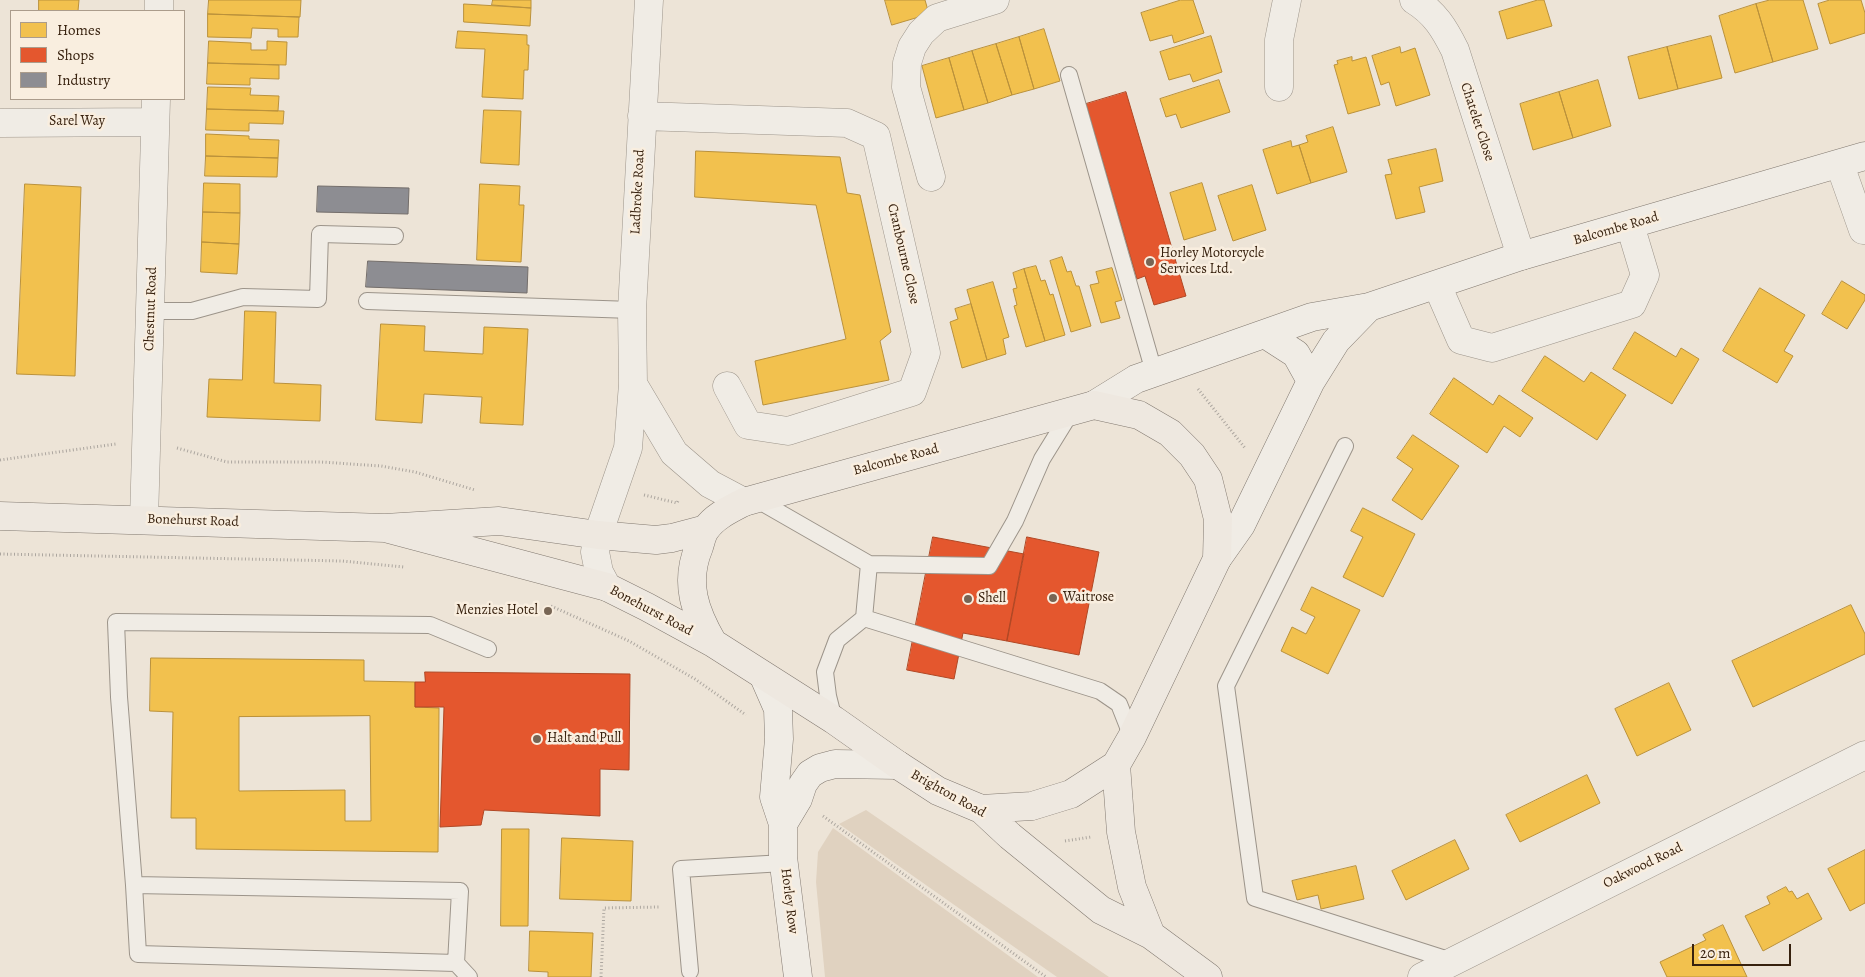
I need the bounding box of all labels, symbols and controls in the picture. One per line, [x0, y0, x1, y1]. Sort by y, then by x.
legend [10, 10, 185, 100]
text: Homes [57, 20, 101, 40]
text: Shops [57, 45, 94, 65]
text: Industry [57, 70, 110, 90]
street label: Chatelet Close [1456, 81, 1498, 163]
street label: Sarel Way [49, 114, 105, 130]
street label: Ladbroke Road [627, 149, 649, 235]
street label: Cranbourne Close [883, 202, 923, 306]
street label: Balcombe Road [1571, 209, 1661, 249]
place label: Horley Motorcycle Services Ltd. [1160, 246, 1264, 278]
marker: Horley Motorcycle Services Ltd. [1144, 256, 1156, 268]
street label: Chestnut Road [141, 266, 161, 352]
street label: Balcombe Road [851, 441, 941, 479]
street label: Bonehurst Road [147, 511, 239, 531]
street label: Bonehurst Road [607, 582, 695, 640]
place label: Waitrose [1063, 590, 1114, 606]
place label: Shell [978, 591, 1006, 607]
marker: Waitrose [1047, 592, 1059, 604]
marker: Shell [962, 593, 974, 605]
place label: Menzies Hotel [456, 603, 538, 619]
marker: Menzies Hotel [542, 605, 554, 617]
place label: Halt and Pull [547, 731, 621, 747]
marker: Halt and Pull [531, 733, 543, 745]
street label: Brighton Road [908, 766, 988, 822]
street label: Oakwood Road [1601, 840, 1685, 892]
street label: Horley Row [777, 867, 801, 935]
scale bar [1695, 934, 1794, 966]
text: 20 m [1700, 943, 1731, 963]

